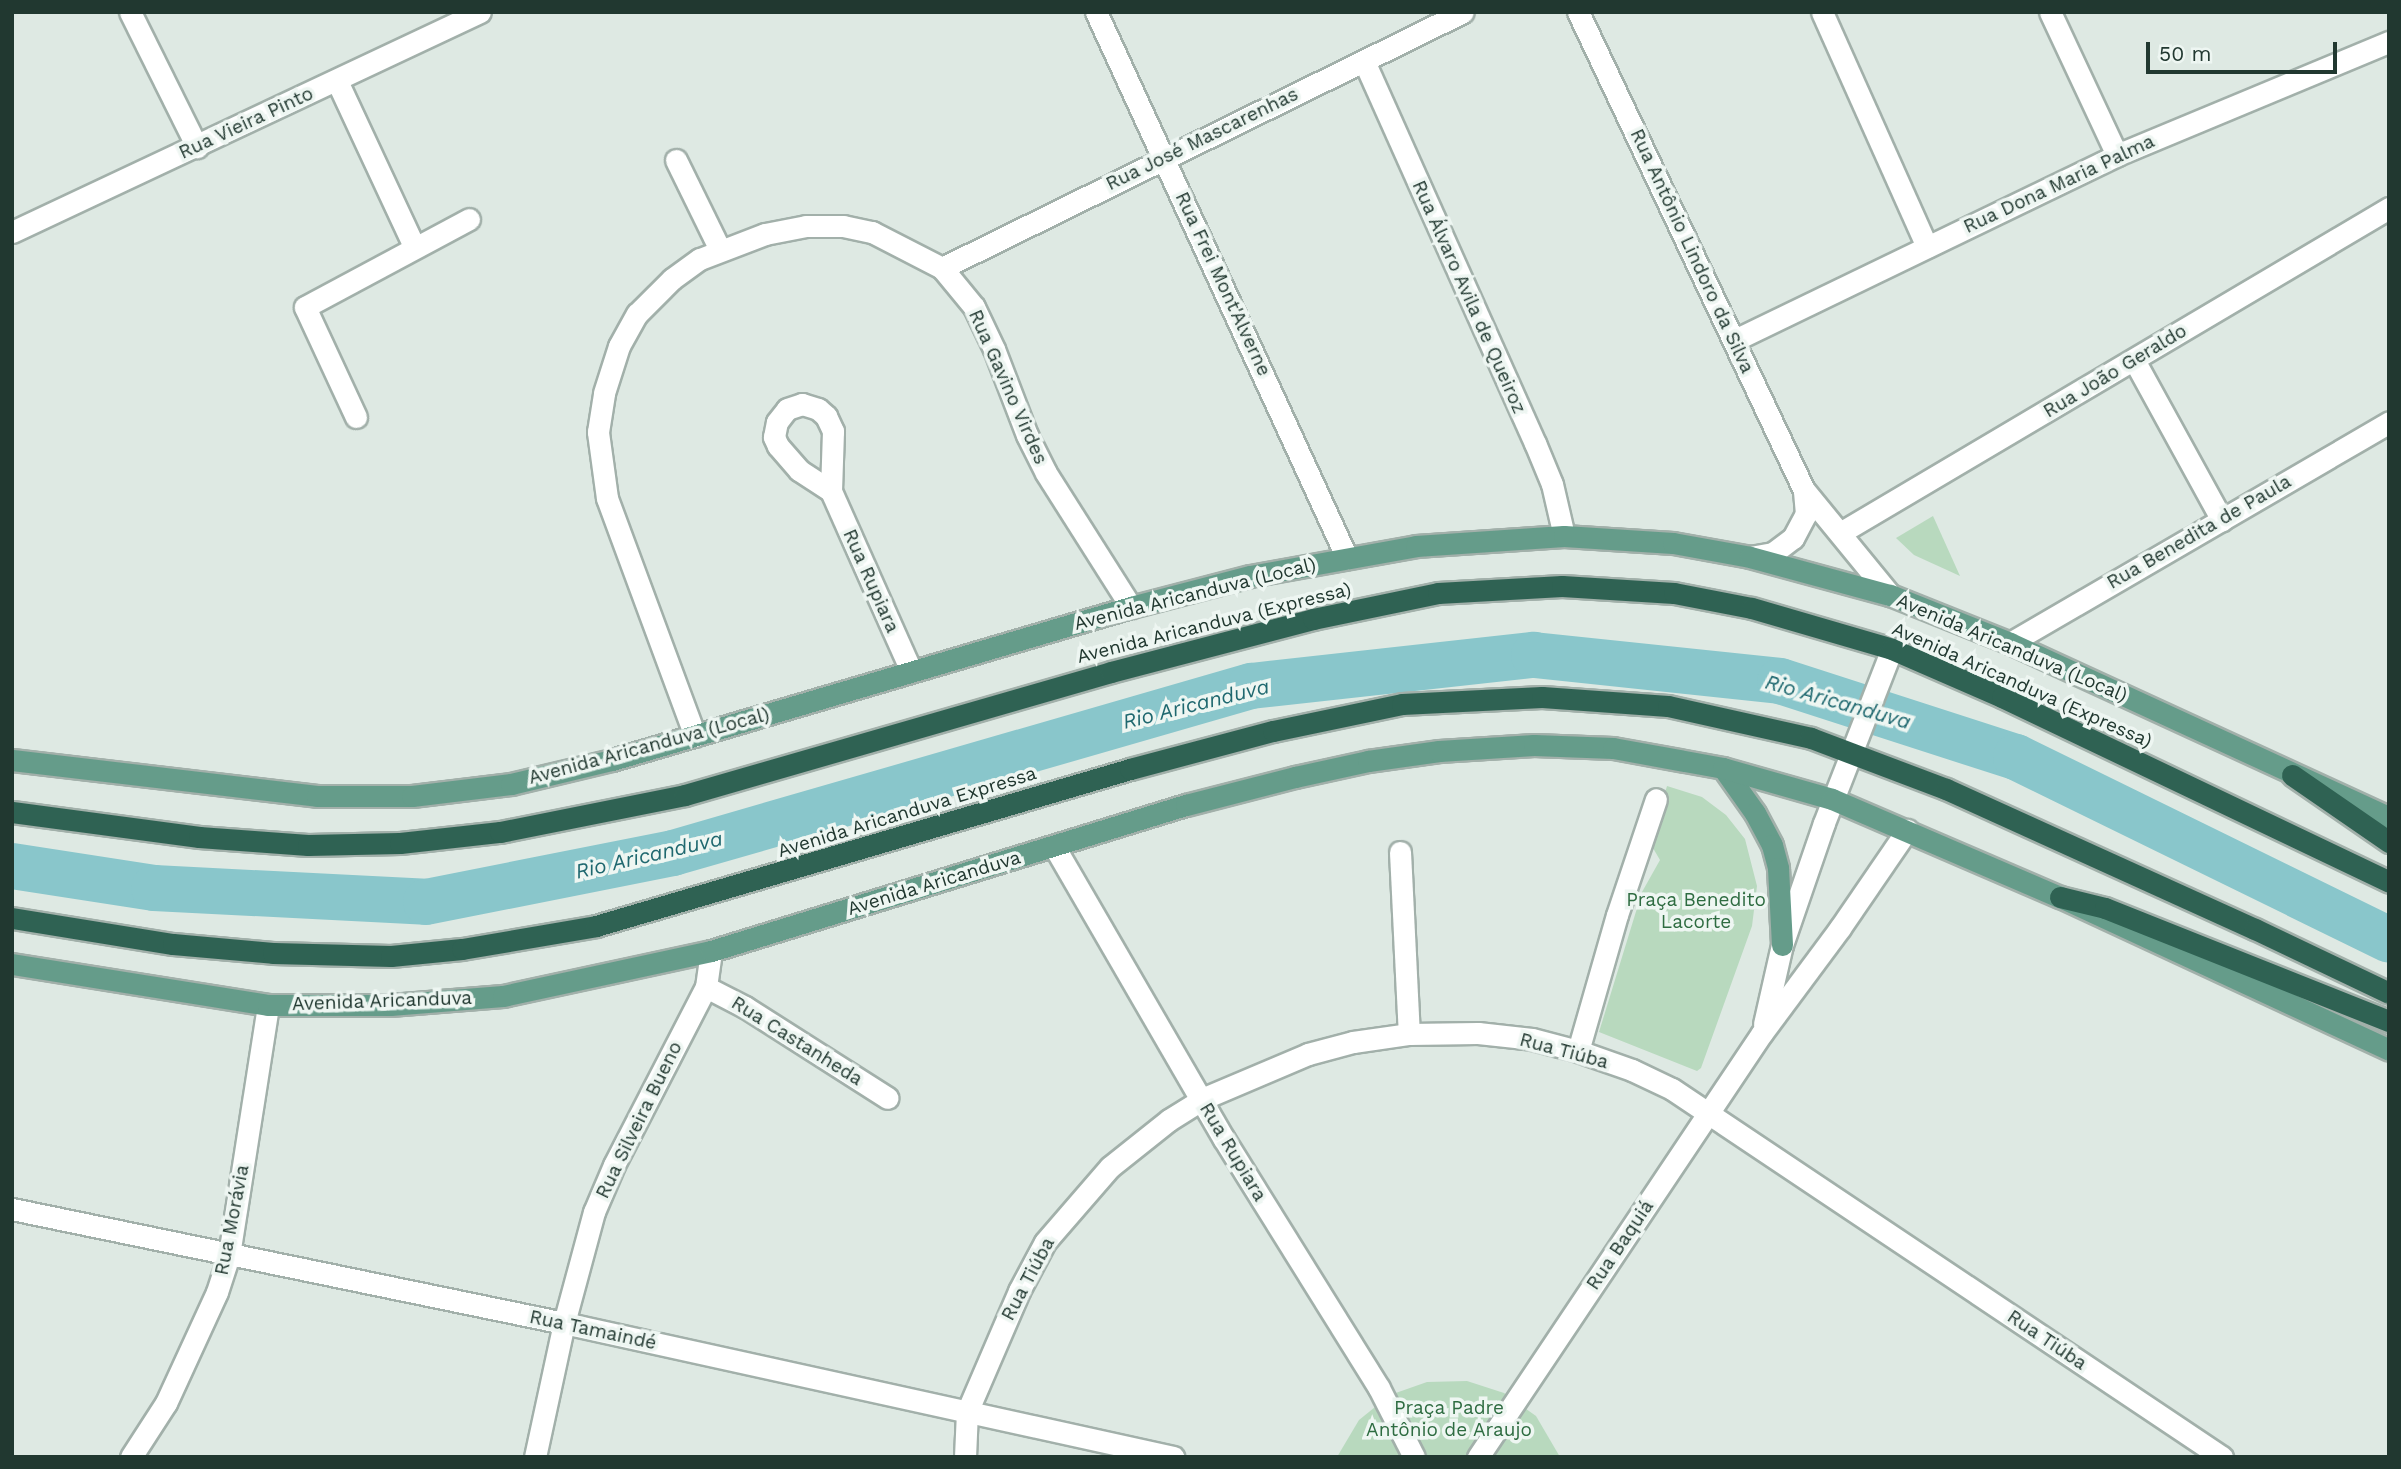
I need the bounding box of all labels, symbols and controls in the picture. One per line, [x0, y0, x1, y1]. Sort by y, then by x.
scale bar [2149, 28, 2340, 72]
text: 50 m [2159, 41, 2211, 66]
street label: Rua Vieira Pinto [175, 82, 317, 164]
street label: Rua José Mascarenhas [1102, 82, 1302, 196]
street label: Rua Antônio Lindoro da Silva [1625, 124, 1759, 378]
street label: Rua Dona Maria Palma [1959, 129, 2159, 239]
street label: Rua Álvaro Avila de Queiroz [1407, 176, 1531, 418]
street label: Rua Frei Mont'Alverne [1170, 188, 1276, 380]
street label: Rua Gavino Virdes [963, 306, 1053, 468]
street label: Rua João Geraldo [2039, 319, 2191, 423]
street label: Rua Benedita de Paula [2103, 470, 2295, 594]
street label: Rua Rupiara [838, 525, 904, 637]
street label: Avenida Aricanduva (Local) [1071, 553, 1319, 635]
street label: Avenida Aricanduva (Expressa) [1074, 578, 1354, 668]
street label: Avenida Aricanduva (Local) [1892, 589, 2132, 707]
street label: Avenida Aricanduva (Expressa) [1888, 617, 2156, 753]
water label: Rio Aricanduva [1762, 669, 1914, 735]
water label: Rio Aricanduva [1120, 673, 1272, 735]
street label: Avenida Aricanduva (Local) [525, 703, 773, 789]
street label: Avenida Aricanduva Expressa [774, 761, 1040, 863]
water label: Rio Aricanduva [573, 826, 725, 884]
street label: Avenida Aricanduva [844, 846, 1024, 920]
park label: Praça Benedito Lacorte [1626, 889, 1766, 933]
street label: Avenida Aricanduva [291, 986, 473, 1016]
street label: Rua Castanheda [727, 991, 867, 1091]
street label: Rua Tiúba [1517, 1028, 1611, 1074]
street label: Rua Silveira Bueno [591, 1037, 687, 1203]
street label: Rua Rupiara [1195, 1098, 1271, 1206]
street label: Rua Morávia [210, 1163, 254, 1277]
street label: Rua Baquiá [1581, 1196, 1659, 1294]
street label: Rua Tiúba [996, 1233, 1060, 1325]
street label: Rua Tamaindé [527, 1305, 659, 1355]
street label: Rua Tiúba [2002, 1305, 2092, 1375]
park label: Praça Padre Antônio de Araujo [1366, 1397, 1532, 1441]

